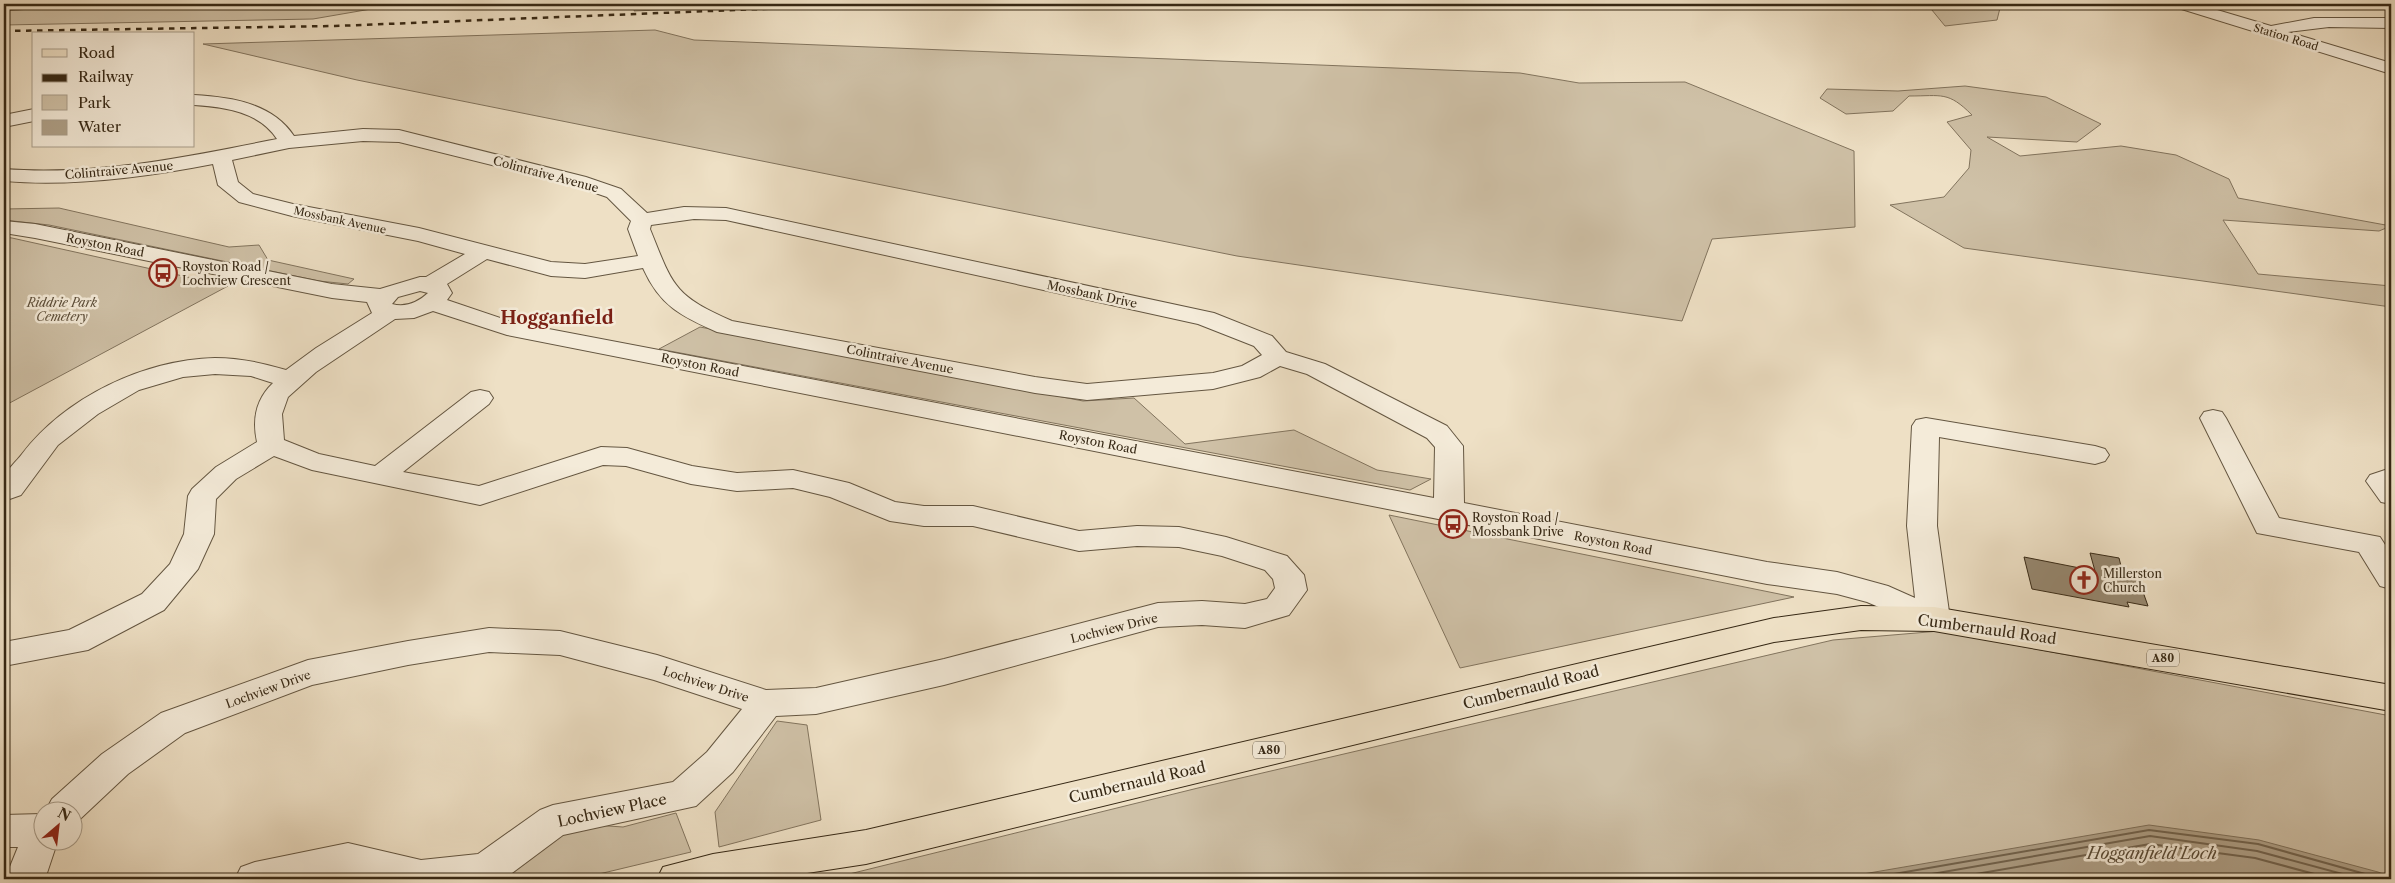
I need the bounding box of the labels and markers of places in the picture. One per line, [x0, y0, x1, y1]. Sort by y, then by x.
bus stop icon: Royston Road / Lochview Crescent [148, 258, 178, 288]
place label: Royston Road / Lochview Crescent [182, 259, 292, 288]
bus stop icon: Royston Road / Mossbank Drive [1438, 509, 1468, 539]
place label: Royston Road / Mossbank Drive [1472, 510, 1564, 539]
church icon: Millerston Church [2069, 565, 2099, 595]
place label: Millerston Church [2103, 566, 2162, 595]

